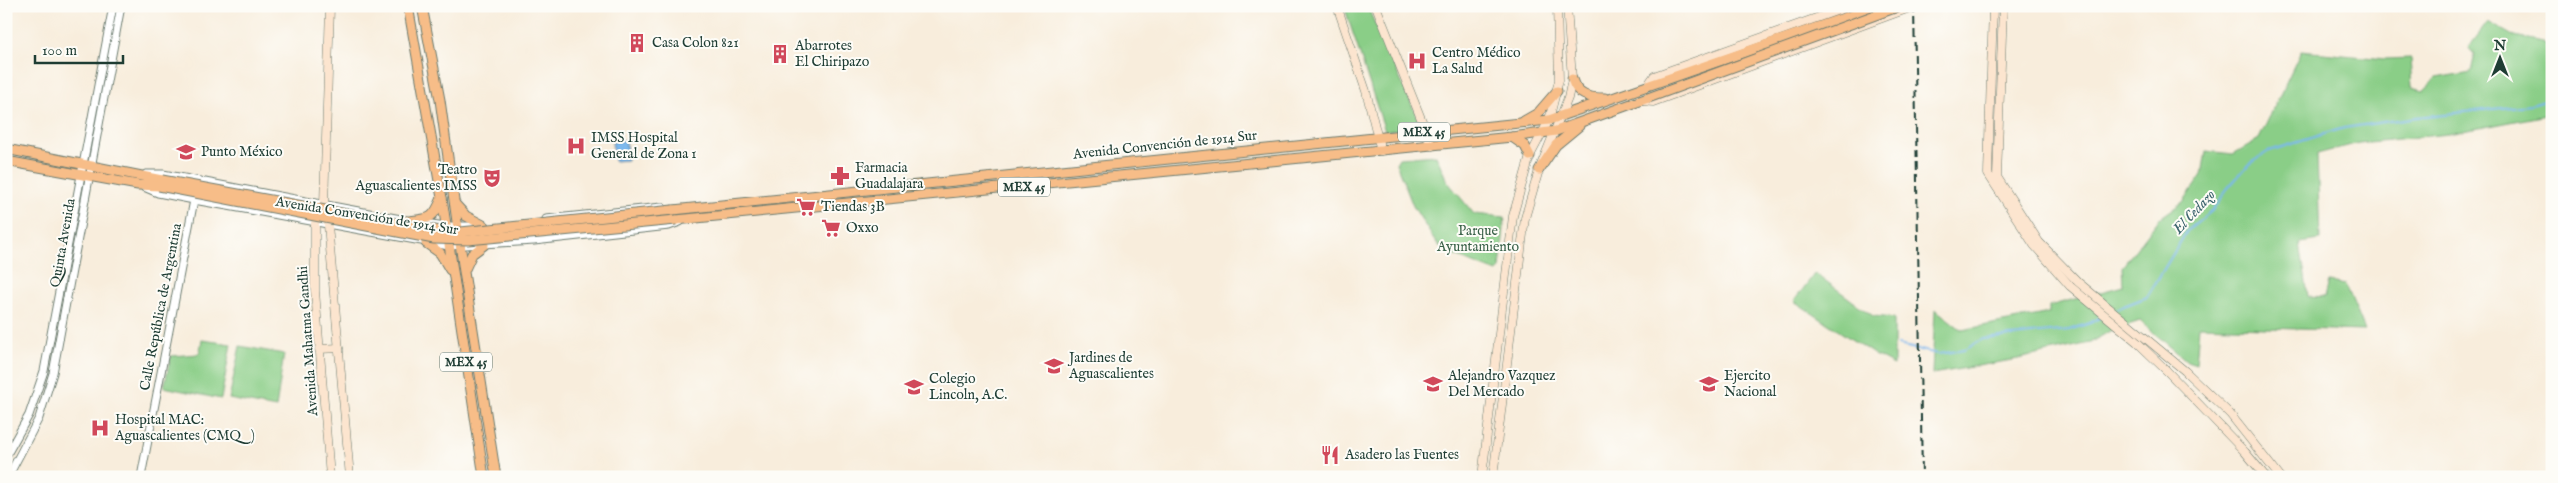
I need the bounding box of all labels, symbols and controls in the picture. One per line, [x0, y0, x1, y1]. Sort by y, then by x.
scale bar [35, 32, 122, 64]
building icon: Casa Colon 821 [626, 32, 648, 54]
north arrow [2476, 32, 2526, 82]
place label: Casa Colon 821 [652, 34, 739, 52]
place label: Abarrotes El Chiripazo [794, 37, 870, 71]
text: N [2493, 37, 2506, 55]
text: 100 m [42, 41, 78, 60]
building icon: Abarrotes El Chiripazo [769, 43, 791, 65]
place label: Centro Médico La Salud [1432, 44, 1521, 78]
hospital icon: Centro Médico La Salud [1406, 50, 1428, 72]
road number: MEX 45 [1398, 122, 1450, 142]
street label: Avenida Convención de 1914 Sur [1071, 126, 1258, 164]
place label: IMSS Hospital General de Zona 1 [591, 129, 697, 163]
hospital icon: IMSS Hospital General de Zona 1 [565, 135, 587, 157]
school or university icon: Punto México [175, 141, 197, 163]
place label: Punto México [201, 143, 283, 161]
place label: Farmacia Guadalajara [855, 159, 924, 193]
place label: Teatro Aguascalientes IMSS [355, 161, 477, 195]
pharmacy icon: Farmacia Guadalajara [829, 165, 851, 187]
theatre icon: Teatro Aguascalientes IMSS [481, 167, 503, 189]
road number: MEX 45 [998, 178, 1050, 196]
water label: El Cedazo [2168, 186, 2219, 239]
street label: Avenida Convención de 1914 Sur [273, 192, 460, 239]
street label: Quinta Avenida [46, 196, 80, 289]
supermarket icon: Tiendas 3B [795, 196, 817, 218]
place label: Tiendas 3B [821, 198, 885, 216]
supermarket icon: Oxxo [820, 217, 842, 239]
place label: Oxxo [846, 219, 879, 237]
street label: Calle República de Argentina [136, 221, 186, 392]
park label: Parque Ayuntamiento [1436, 222, 1520, 256]
street label: Avenida Mahatma Gandhi [294, 265, 322, 418]
place label: Jardines de Aguascalientes [1067, 349, 1154, 383]
road number: MEX 45 [440, 352, 492, 372]
school or university icon: Jardines de Aguascalientes [1043, 355, 1065, 377]
place label: Alejandro Vazquez Del Mercado [1447, 367, 1556, 401]
place label: Ejercito Nacional [1724, 367, 1776, 401]
place label: Colegio Lincoln, A.C. [929, 370, 1007, 404]
school or university icon: Alejandro Vazquez Del Mercado [1422, 373, 1444, 395]
school or university icon: Ejercito Nacional [1698, 373, 1720, 395]
school or university icon: Colegio Lincoln, A.C. [903, 376, 925, 398]
place label: Hospital MAC: Aguascalientes (CMQ) [114, 411, 255, 445]
hospital icon: Hospital MAC: Aguascalientes (CMQ) [89, 417, 111, 439]
restaurant icon: Asadero las Fuentes [1319, 444, 1341, 466]
place label: Asadero las Fuentes [1344, 446, 1459, 464]

